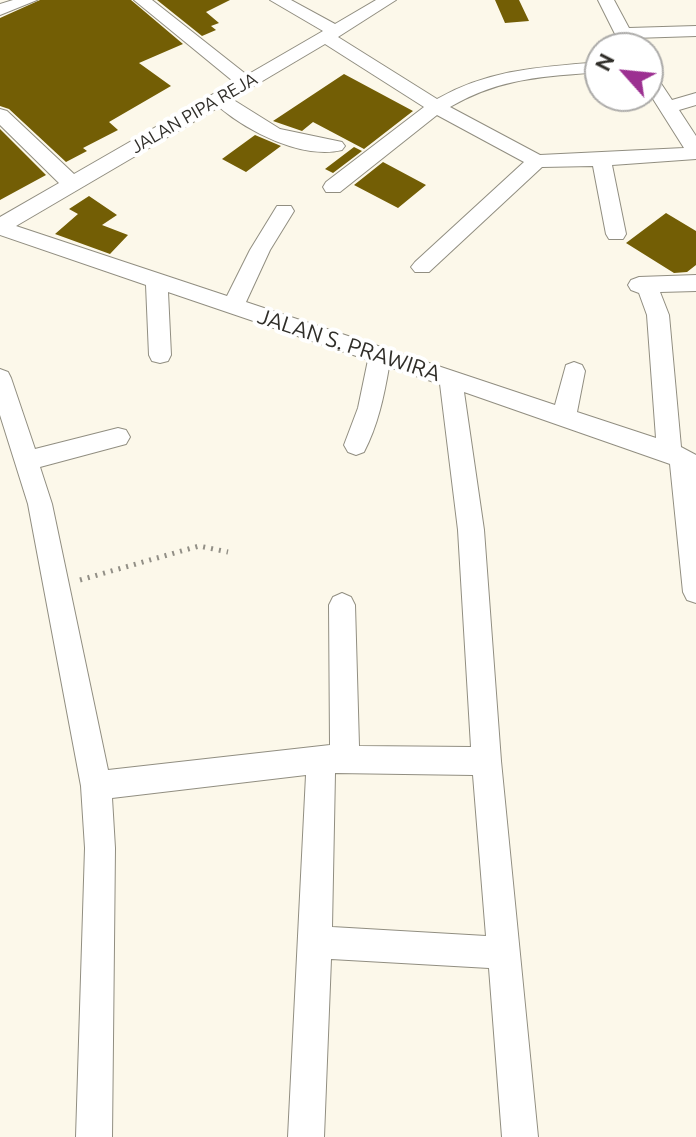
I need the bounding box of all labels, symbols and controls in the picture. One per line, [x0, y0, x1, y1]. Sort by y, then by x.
north arrow [584, 32, 664, 112]
text: N [589, 49, 619, 75]
street label: JALAN PIPA REJA [127, 68, 261, 158]
street label: JALAN S. PRAWIRA [254, 303, 444, 387]

